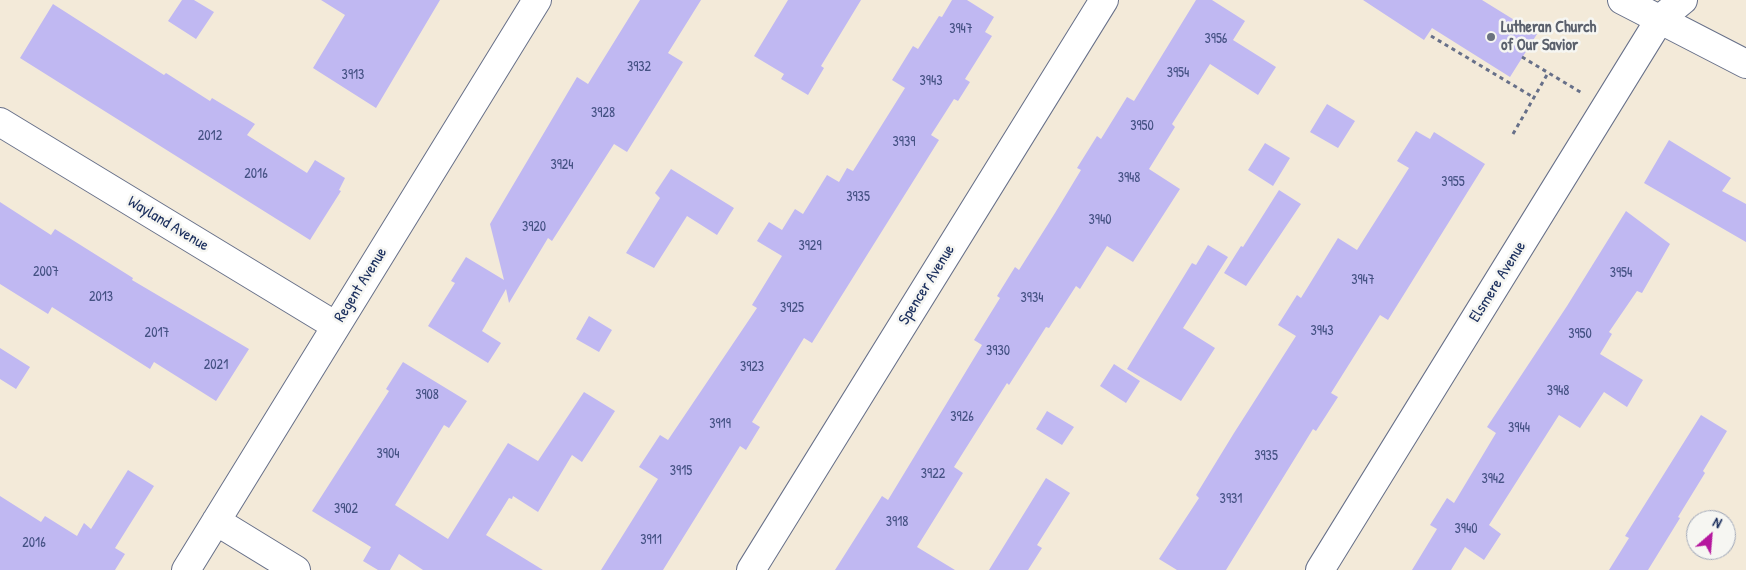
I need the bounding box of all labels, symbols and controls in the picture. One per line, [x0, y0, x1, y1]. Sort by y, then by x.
place label: Lutheran Church of Our Savior [1501, 18, 1596, 56]
house number: 3947 [949, 21, 973, 37]
house number: 3956 [1205, 31, 1227, 47]
marker: Lutheran Church of Our Savior [1485, 31, 1497, 43]
house number: 3932 [627, 59, 651, 75]
house number: 3954 [1167, 65, 1189, 81]
house number: 3913 [342, 67, 364, 83]
house number: 3943 [920, 73, 942, 89]
house number: 3928 [591, 105, 615, 121]
house number: 3950 [1130, 118, 1154, 134]
house number: 2012 [198, 128, 222, 144]
house number: 3939 [893, 134, 915, 150]
house number: 3924 [550, 157, 574, 173]
house number: 2016 [244, 166, 268, 182]
house number: 3948 [1118, 170, 1140, 186]
house number: 3955 [1441, 174, 1465, 190]
house number: 3935 [846, 189, 870, 205]
street label: Wayland Avenue [124, 192, 212, 256]
house number: 3940 [1089, 212, 1111, 228]
house number: 3920 [522, 219, 546, 235]
house number: 3929 [798, 238, 822, 254]
street label: Elsmere Avenue [1466, 238, 1530, 326]
street label: Spencer Avenue [895, 241, 959, 329]
street label: Regent Avenue [331, 244, 391, 326]
house number: 2007 [33, 264, 59, 280]
house number: 3954 [1610, 265, 1632, 281]
house number: 3947 [1351, 272, 1375, 288]
house number: 2013 [89, 289, 113, 305]
house number: 3934 [1021, 290, 1043, 306]
house number: 3925 [780, 300, 804, 316]
house number: 3943 [1311, 323, 1333, 339]
house number: 2017 [145, 325, 169, 341]
house number: 3950 [1568, 326, 1592, 342]
house number: 3930 [986, 343, 1010, 359]
house number: 2021 [204, 357, 228, 373]
house number: 3923 [740, 359, 764, 375]
house number: 3948 [1547, 383, 1569, 399]
house number: 3908 [415, 387, 439, 403]
house number: 3926 [950, 409, 974, 425]
house number: 3919 [709, 416, 731, 432]
house number: 3944 [1508, 420, 1530, 436]
house number: 3904 [377, 446, 399, 462]
house number: 3935 [1254, 448, 1278, 464]
house number: 3915 [670, 463, 692, 479]
house number: 3922 [921, 466, 945, 482]
house number: 3942 [1481, 471, 1505, 487]
house number: 3931 [1220, 491, 1242, 507]
house number: 3902 [334, 501, 358, 517]
north arrow [1686, 510, 1736, 560]
text: N [1710, 512, 1725, 532]
house number: 3918 [886, 514, 908, 530]
house number: 3940 [1455, 521, 1477, 537]
house number: 3911 [640, 532, 662, 548]
house number: 2016 [22, 535, 46, 551]

